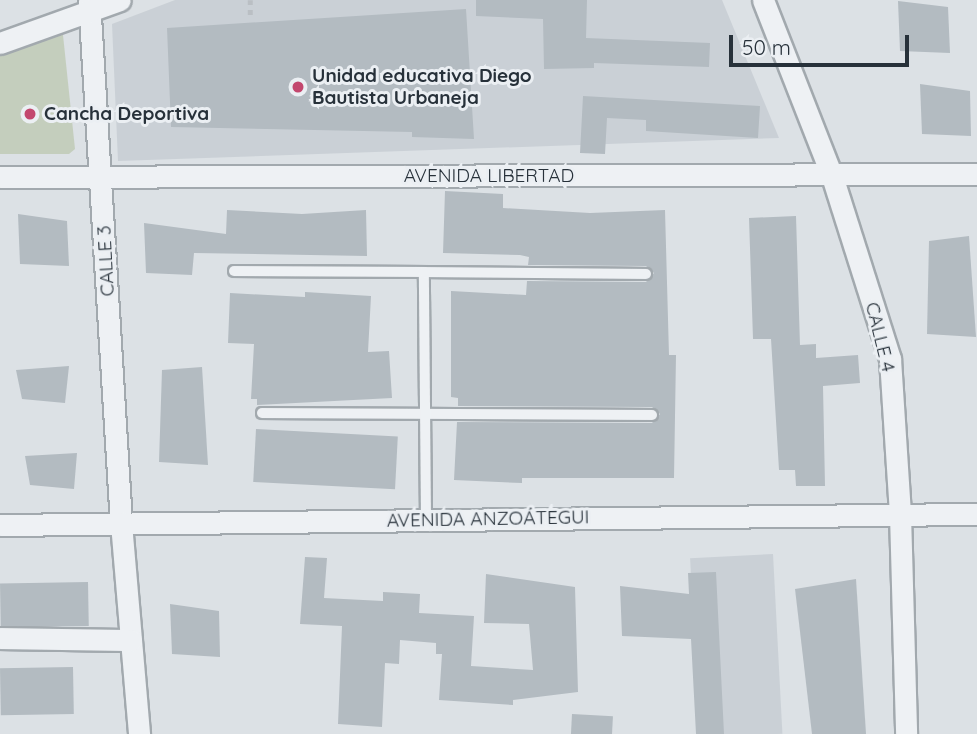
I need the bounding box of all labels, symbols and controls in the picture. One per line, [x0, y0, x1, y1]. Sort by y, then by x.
scale bar [732, 21, 912, 65]
text: 50 m [742, 34, 791, 60]
place label: Unidad educativa Diego Bautista Urbaneja [312, 65, 532, 109]
marker: Unidad educativa Diego Bautista Urbaneja [290, 79, 306, 95]
place label: Cancha Deportiva [44, 103, 209, 125]
marker: Cancha Deportiva [22, 106, 38, 122]
street label: AVENIDA LIBERTAD [404, 165, 574, 187]
street label: CALLE 3 [93, 225, 119, 297]
street label: CALLE 4 [860, 300, 900, 374]
street label: AVENIDA ANZOÁTEGUI [387, 506, 589, 532]

